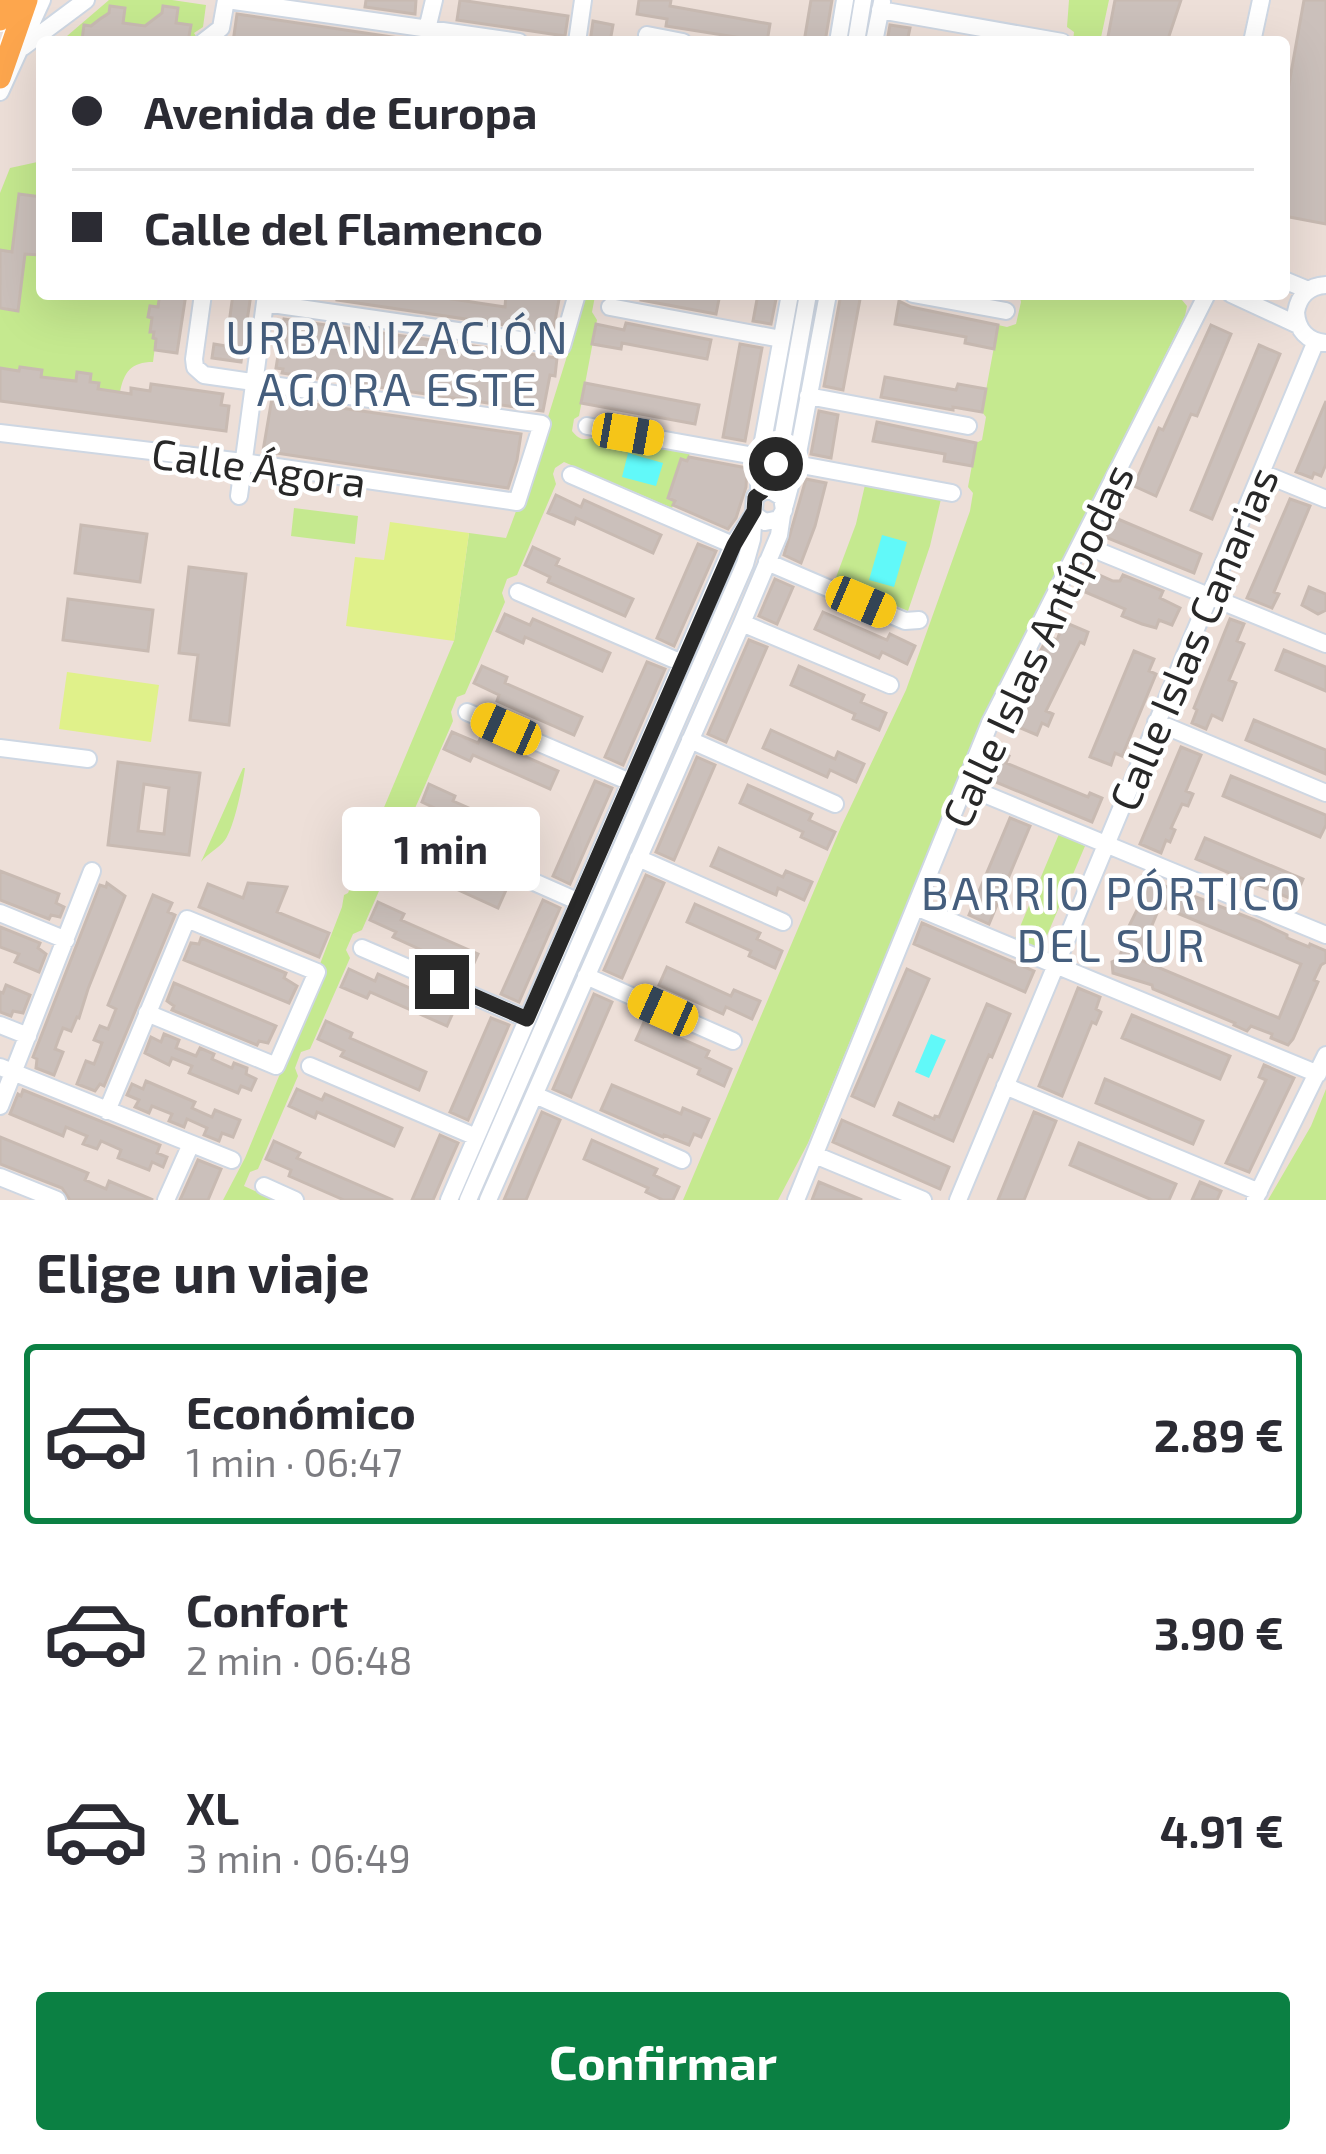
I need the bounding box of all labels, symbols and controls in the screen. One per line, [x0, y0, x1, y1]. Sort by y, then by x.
text: Avenida de Europa [144, 84, 537, 138]
text: Calle del Flamenco [144, 200, 543, 254]
district label: URBANIZACIÓN AGORA ESTE [225, 309, 571, 415]
car [589, 410, 667, 458]
street label: Calle Ágora [149, 426, 369, 506]
route start [749, 437, 803, 491]
street label: Calle Islas Antípodas [930, 455, 1142, 835]
street label: Calle Islas Canarias [1097, 459, 1287, 817]
car [821, 571, 901, 633]
car [466, 698, 546, 760]
callout: 1 min [343, 808, 541, 892]
text: 1 min [394, 825, 488, 872]
district label: BARRIO PÓRTICO DEL SUR [921, 865, 1303, 971]
route end [415, 955, 469, 1009]
car [623, 979, 703, 1041]
text: Elige un viaje [36, 1239, 370, 1304]
icon: car [42, 1380, 150, 1488]
text: Económico [186, 1384, 416, 1438]
text: 2.89 € [1154, 1407, 1284, 1461]
text: 1 min · 06:47 [186, 1438, 402, 1485]
icon: car [42, 1578, 150, 1686]
text: Confort [186, 1582, 348, 1636]
text: 3.90 € [1154, 1605, 1284, 1659]
text: 2 min · 06:48 [186, 1636, 412, 1683]
icon: car [42, 1776, 150, 1884]
text: XL [186, 1780, 239, 1834]
text: 4.91 € [1160, 1803, 1284, 1857]
text: 3 min · 06:49 [186, 1834, 411, 1881]
button: Confirmar [36, 1992, 1290, 2130]

